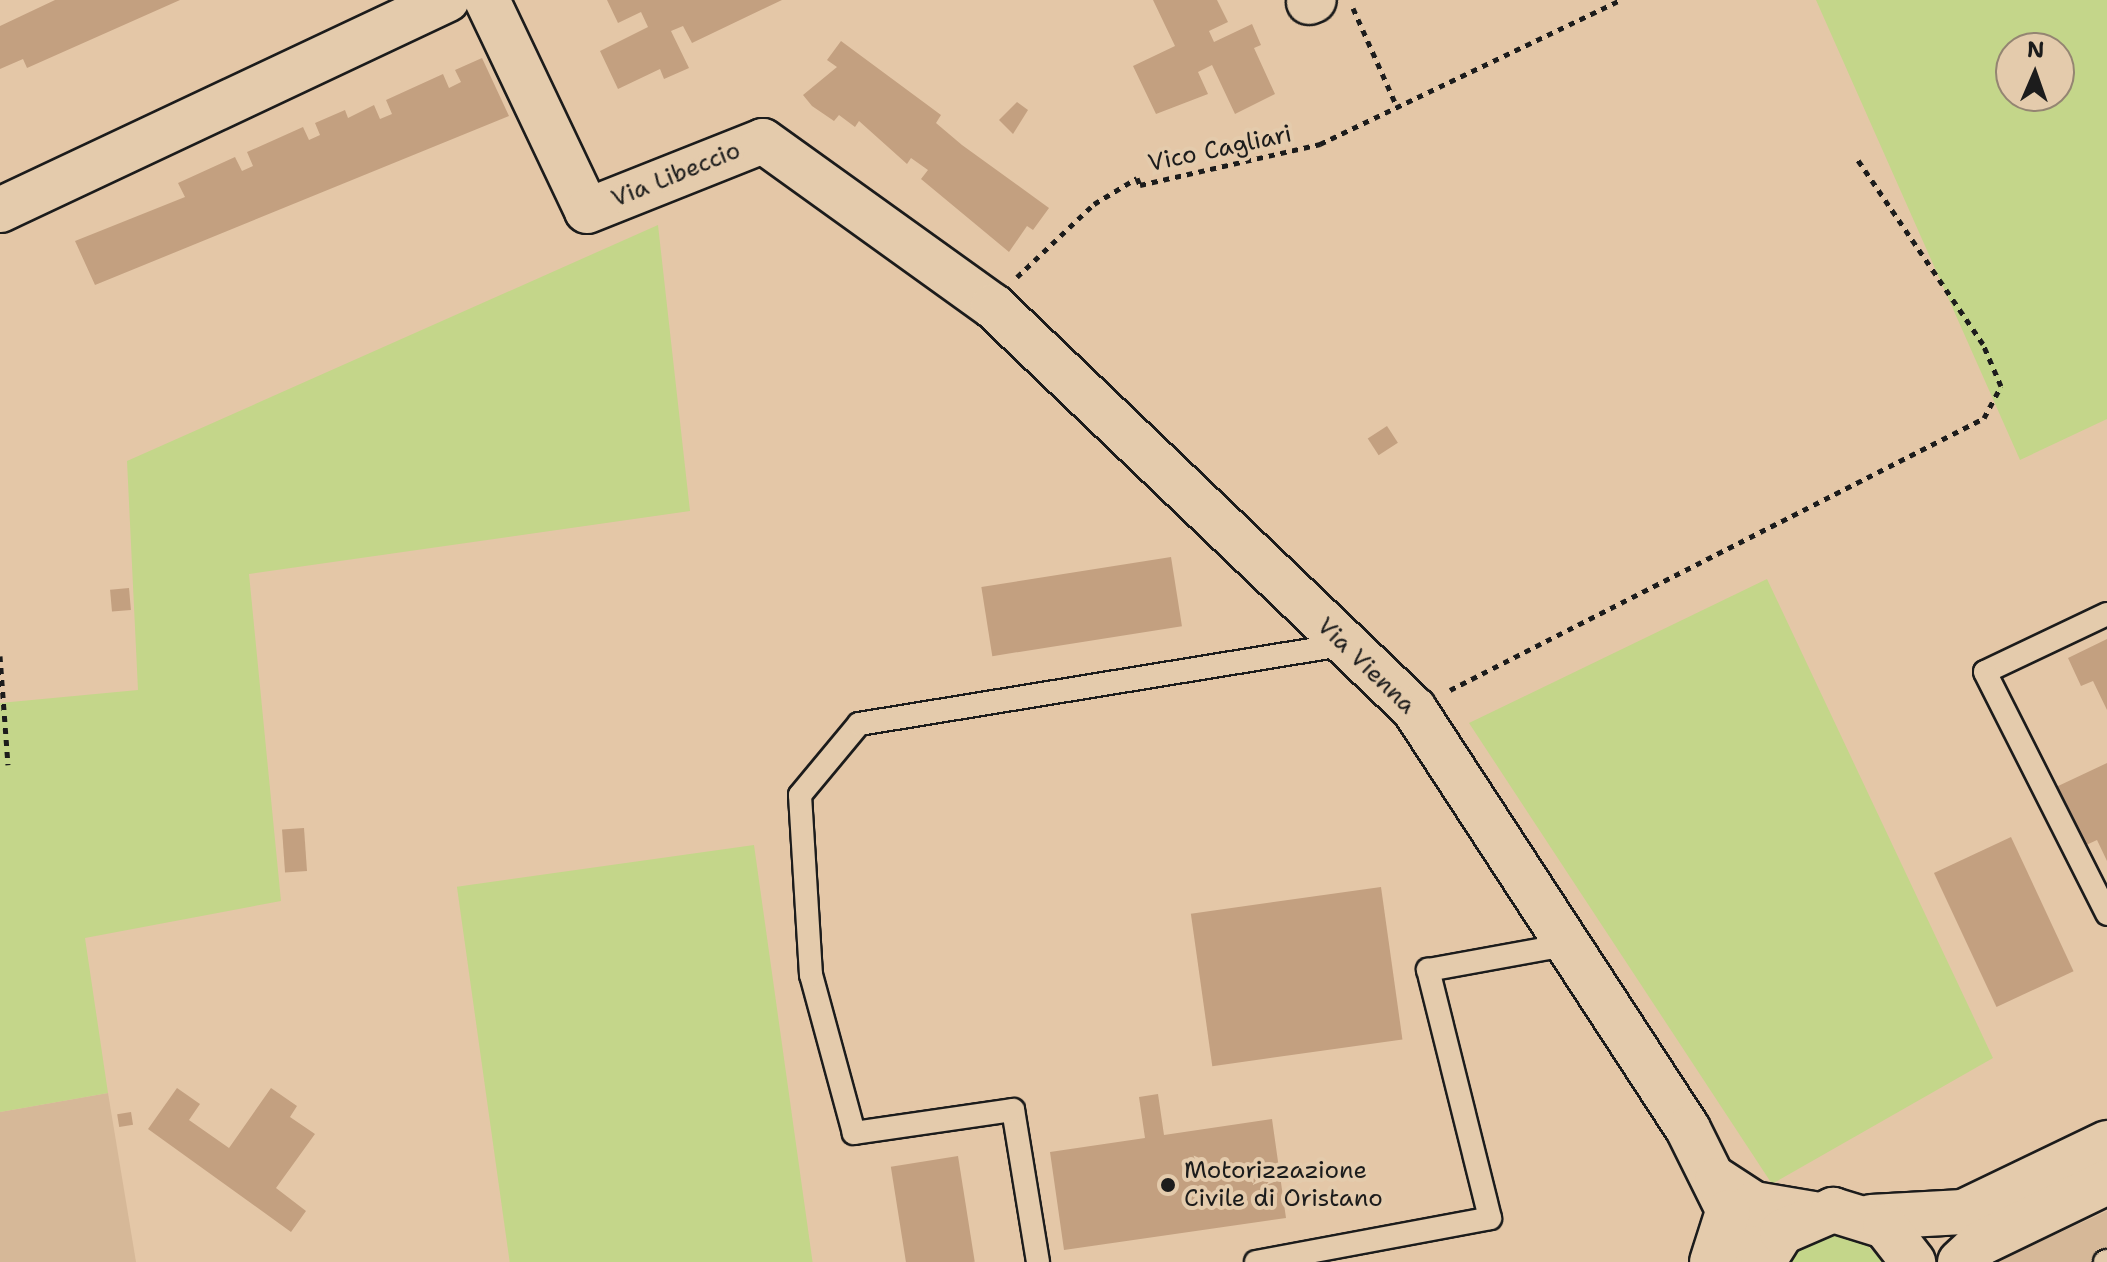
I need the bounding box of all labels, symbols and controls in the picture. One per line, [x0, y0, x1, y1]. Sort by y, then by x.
north arrow [1995, 32, 2075, 112]
text: N [2027, 35, 2045, 64]
street label: Vico Cagliari [1146, 120, 1294, 178]
street label: Via Libeccio [607, 136, 745, 214]
street label: Via Vienna [1311, 612, 1421, 720]
place label: Motorizzazione Civile di Oristano [1184, 1157, 1383, 1213]
marker: Motorizzazione Civile di Oristano [1159, 1176, 1177, 1194]

